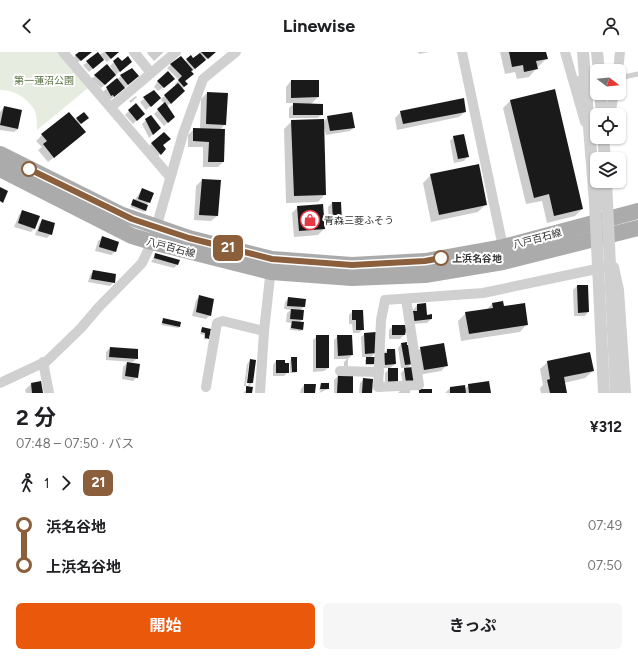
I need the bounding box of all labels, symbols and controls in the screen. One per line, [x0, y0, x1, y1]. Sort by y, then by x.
icon: back [16, 15, 38, 37]
text: Linewise [283, 15, 355, 37]
icon: person [600, 15, 622, 37]
north arrow [590, 64, 626, 100]
map controls [590, 64, 626, 188]
park label: 第一蓮沼公園 [14, 74, 74, 87]
button: locate [590, 108, 626, 144]
button: layers [590, 152, 626, 188]
unlabelled marker [21, 161, 37, 177]
shop icon: 青森三菱ふそう [299, 209, 321, 231]
place label: 青森三菱ふそう [324, 214, 394, 227]
street label: 八戸百石線 [511, 226, 563, 251]
street label: 八戸百石線 [145, 235, 197, 260]
line badge: 21 [210, 235, 246, 261]
text: 21 [221, 239, 235, 256]
marker: 上浜名谷地 [433, 250, 449, 266]
place label: 上浜名谷地 [452, 252, 502, 265]
text: 2 分 [16, 404, 56, 431]
text: ¥312 [590, 418, 622, 436]
text: 07:48 – 07:50 · バス [16, 436, 134, 451]
icon: walk [16, 472, 38, 494]
icon: forward [55, 472, 77, 494]
text: 21 [91, 474, 105, 491]
text: 1 [44, 476, 49, 491]
text: 浜名谷地 [46, 518, 106, 536]
text: 07:49 [588, 518, 622, 533]
text: 上浜名谷地 [46, 558, 121, 576]
text: 07:50 [588, 558, 622, 573]
button: 開始 [16, 603, 315, 649]
button: きっぷ [323, 603, 622, 649]

